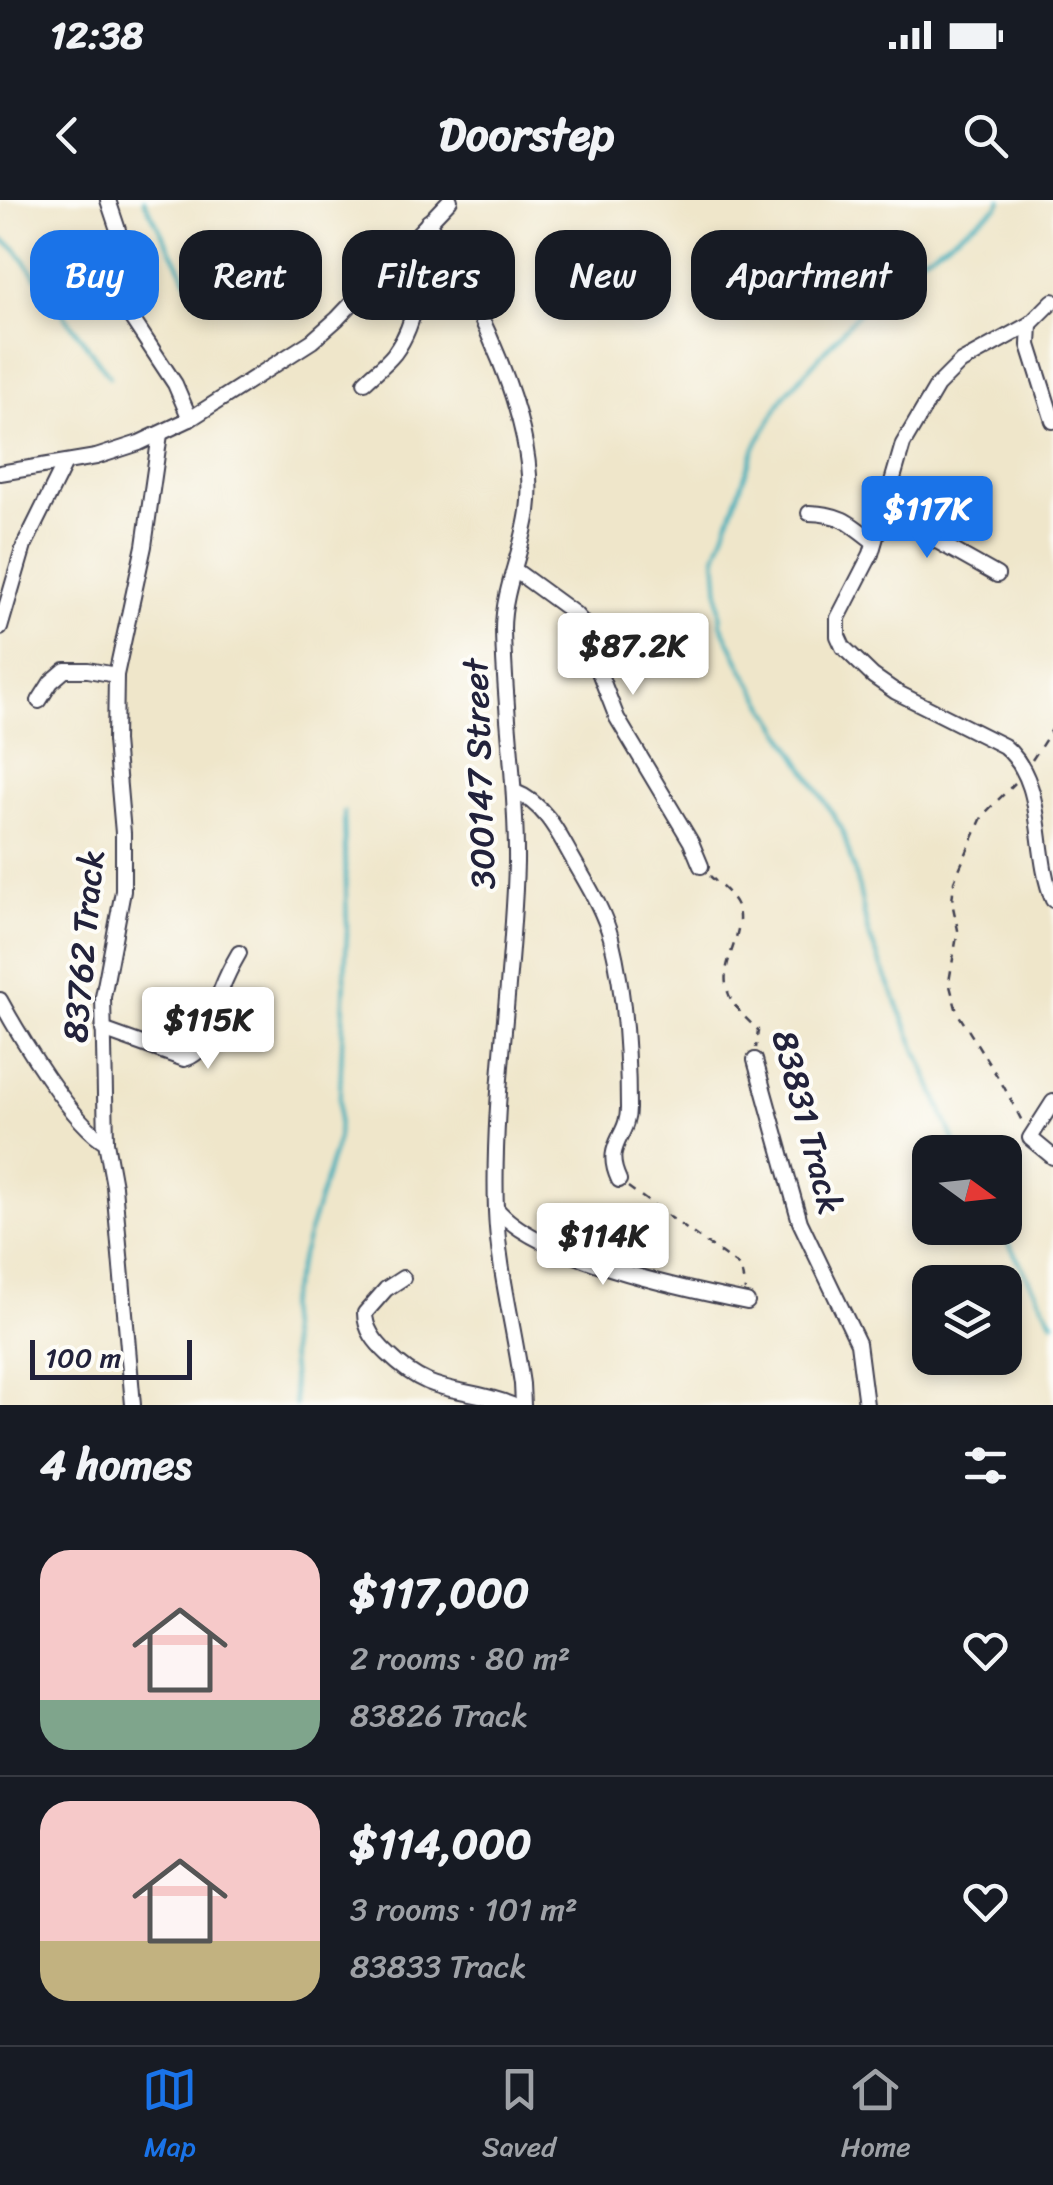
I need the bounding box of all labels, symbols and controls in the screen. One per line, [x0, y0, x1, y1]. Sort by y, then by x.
text: 12:38 [50, 2, 143, 69]
text: Doorstep [439, 95, 614, 175]
icon: back [40, 108, 95, 163]
icon: search [958, 108, 1013, 163]
chip: Buy [30, 230, 159, 320]
chip: Rent [179, 230, 322, 320]
chip: Filters [342, 230, 515, 320]
chip: New [535, 230, 671, 320]
chip: Apartment [691, 230, 927, 320]
pin: $117K [857, 476, 997, 561]
text: $117K [884, 480, 970, 537]
pin: $87.2K [552, 613, 714, 698]
text: $87.2K [580, 617, 686, 674]
street label: 300147 Street [444, 656, 514, 891]
street label: 83762 Track [44, 847, 122, 1045]
pin: $115K [138, 987, 278, 1072]
text: $115K [164, 991, 252, 1048]
street label: 83831 Track [754, 1023, 862, 1221]
north arrow [912, 1135, 1022, 1245]
map controls [912, 1135, 1022, 1375]
pin: $114K [533, 1203, 673, 1288]
text: $114K [559, 1207, 647, 1264]
button: layers [912, 1265, 1022, 1375]
text: 100 m [45, 1333, 121, 1382]
scale bar [30, 1335, 192, 1380]
text: 4 homes [40, 1428, 192, 1502]
icon: filters [958, 1438, 1013, 1493]
text: $117,000 [350, 1556, 529, 1630]
icon: home [120, 1590, 240, 1710]
icon: heart [958, 1623, 1013, 1678]
text: 2 rooms · 80 m² [350, 1630, 570, 1687]
text: 83826 Track [350, 1687, 528, 1744]
text: $114,000 [350, 1807, 531, 1881]
icon: home [120, 1841, 240, 1961]
icon: heart [958, 1874, 1013, 1929]
text: 3 rooms · 101 m² [350, 1881, 578, 1938]
text: 83833 Track [350, 1938, 527, 1995]
tab: Map [142, 2062, 197, 2171]
tab: Saved [482, 2062, 556, 2171]
tab: Home [841, 2062, 911, 2171]

